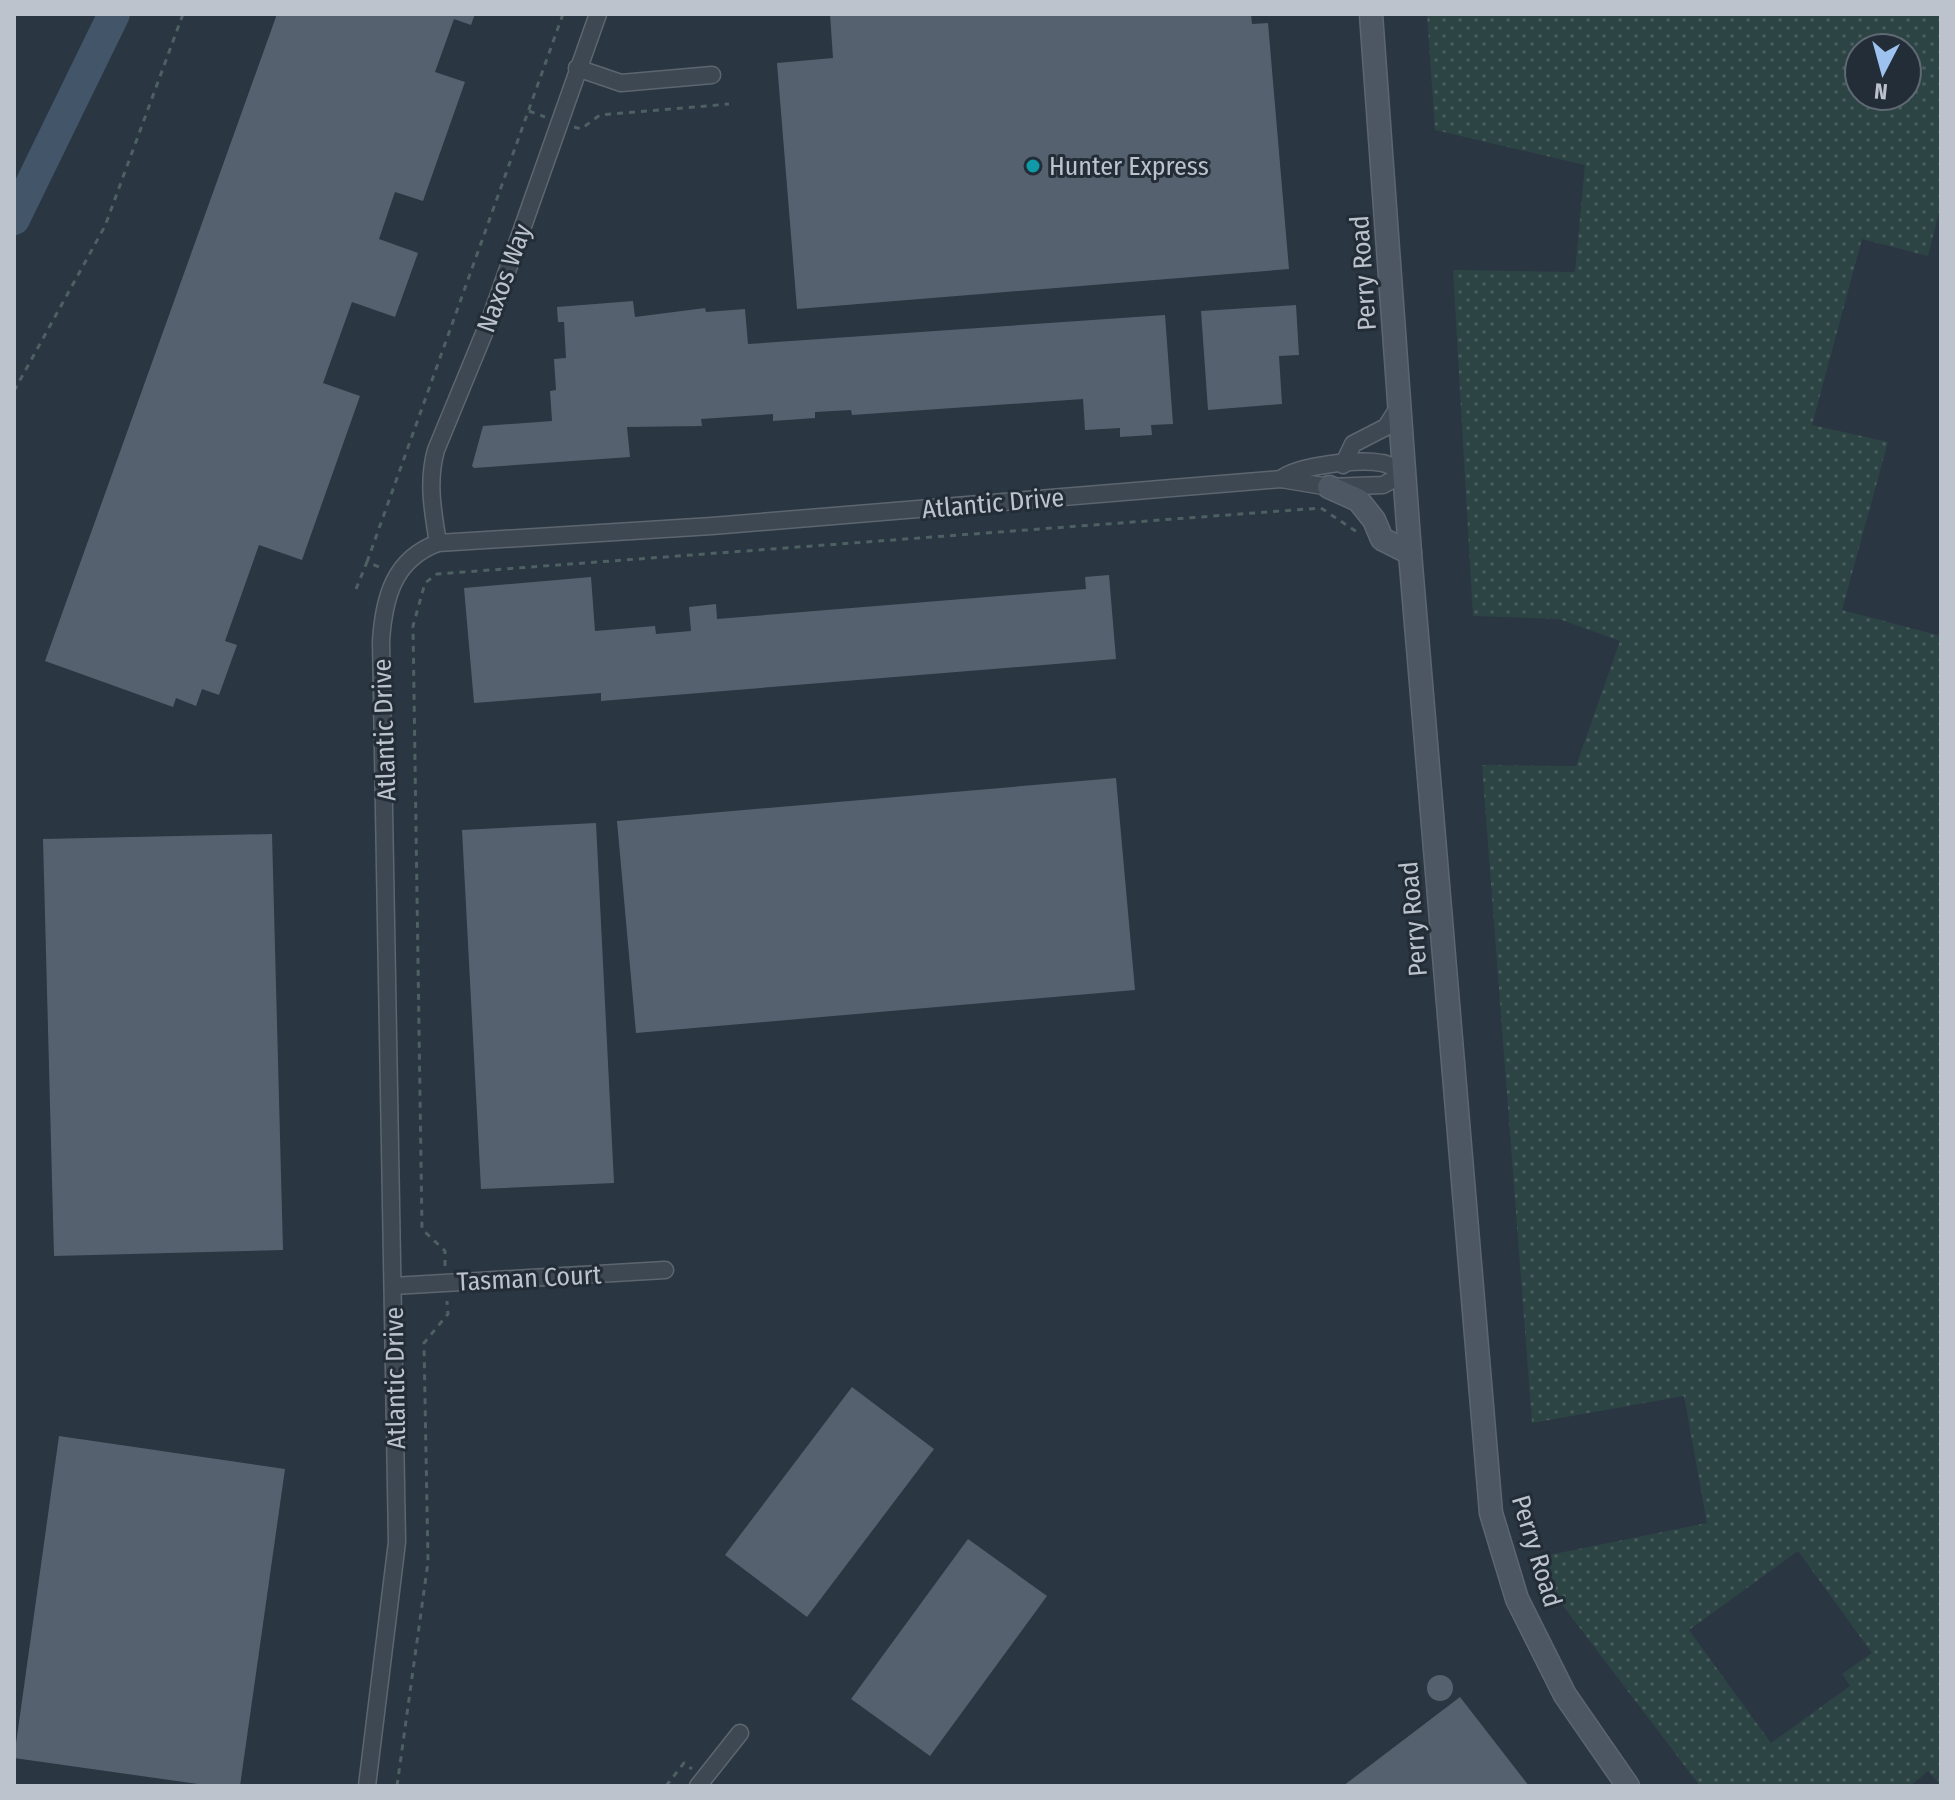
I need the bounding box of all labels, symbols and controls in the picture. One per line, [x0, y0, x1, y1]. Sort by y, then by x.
north arrow [1843, 32, 1923, 112]
text: N [1873, 77, 1889, 106]
place label: Hunter Express [1049, 151, 1209, 182]
marker: Hunter Express [1024, 157, 1042, 175]
street label: Perry Road [1344, 214, 1383, 332]
street label: Naxos Way [471, 219, 539, 337]
street label: Atlantic Drive [921, 482, 1065, 525]
street label: Atlantic Drive [367, 658, 402, 802]
street label: Perry Road [1393, 860, 1434, 978]
street label: Tasman Court [456, 1259, 602, 1298]
street label: Atlantic Drive [379, 1307, 412, 1449]
street label: Perry Road [1505, 1491, 1568, 1611]

